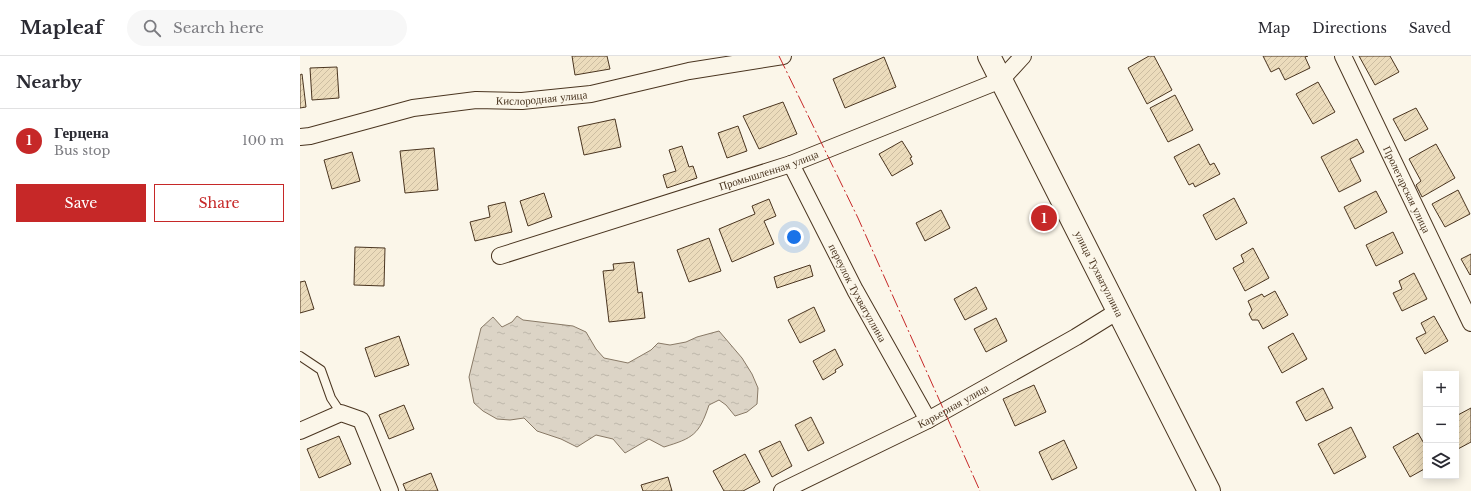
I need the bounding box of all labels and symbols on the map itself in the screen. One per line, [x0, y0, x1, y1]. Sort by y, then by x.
street label: Кислородная улица [496, 87, 588, 108]
street label: Пролетарская улица [1380, 144, 1434, 235]
street label: Промышленная улица [717, 147, 820, 193]
pin: 1 [1031, 203, 1057, 233]
your location [784, 227, 804, 247]
street label: улица Тухватуллина [1072, 228, 1127, 319]
street label: переулок Тухватуллина [826, 241, 890, 345]
street label: Карьерная улица [915, 380, 991, 431]

